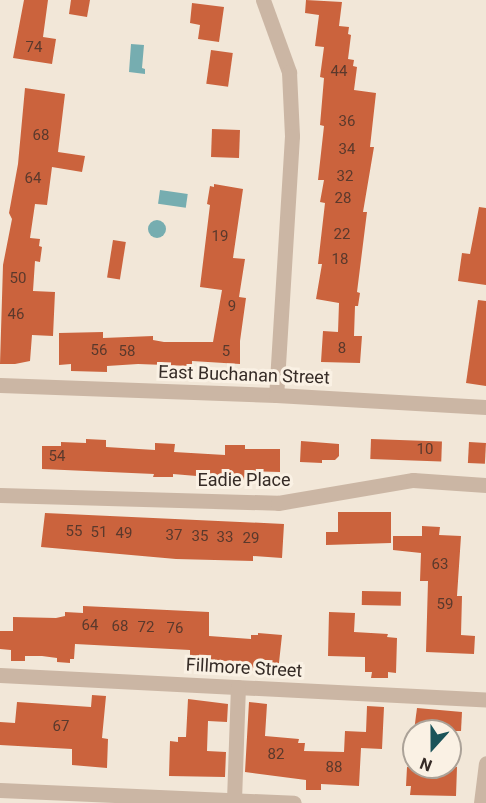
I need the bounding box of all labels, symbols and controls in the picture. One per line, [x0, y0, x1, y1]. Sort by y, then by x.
house number: 74 [26, 39, 42, 57]
house number: 44 [331, 63, 347, 81]
house number: 36 [339, 113, 355, 131]
house number: 68 [33, 127, 49, 145]
house number: 34 [339, 141, 355, 159]
house number: 32 [337, 168, 353, 186]
house number: 64 [25, 170, 41, 188]
house number: 28 [335, 190, 351, 208]
house number: 22 [334, 226, 350, 244]
house number: 19 [212, 228, 228, 246]
house number: 18 [332, 251, 348, 269]
house number: 50 [10, 270, 26, 288]
house number: 9 [228, 298, 236, 316]
house number: 46 [8, 306, 24, 324]
house number: 8 [338, 340, 346, 358]
house number: 56 [91, 342, 107, 360]
house number: 58 [119, 343, 135, 361]
house number: 5 [222, 343, 230, 361]
street label: East Buchanan Street [158, 361, 330, 389]
house number: 10 [417, 441, 433, 459]
house number: 54 [49, 448, 65, 466]
street label: Eadie Place [197, 469, 291, 491]
house number: 55 [66, 523, 82, 541]
house number: 51 [91, 524, 107, 542]
house number: 49 [116, 525, 132, 543]
house number: 37 [166, 527, 182, 545]
house number: 35 [192, 528, 208, 546]
house number: 33 [217, 529, 233, 547]
house number: 29 [243, 530, 259, 548]
house number: 63 [432, 556, 448, 574]
house number: 59 [437, 596, 453, 614]
house number: 64 [82, 617, 98, 635]
house number: 68 [112, 618, 128, 636]
house number: 72 [138, 619, 154, 637]
house number: 76 [167, 620, 183, 638]
street label: Fillmore Street [185, 654, 303, 682]
house number: 67 [53, 718, 69, 736]
north arrow [402, 719, 462, 779]
house number: 82 [268, 746, 284, 764]
text: N [417, 754, 435, 775]
house number: 88 [326, 759, 342, 777]

